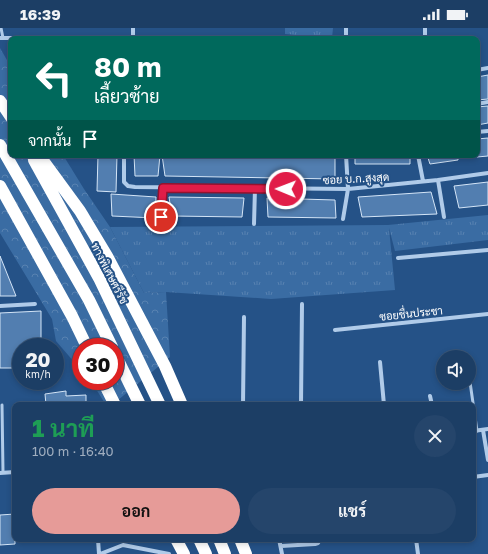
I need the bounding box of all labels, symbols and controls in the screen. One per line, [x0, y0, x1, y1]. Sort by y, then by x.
text: 16:39 [20, 5, 61, 23]
text: 80 m [94, 50, 162, 83]
icon: left [28, 52, 80, 104]
text: เลี้ยวซ้าย [94, 85, 160, 107]
icon: arrive [79, 128, 101, 150]
text: จากนั้น [28, 131, 71, 149]
position arrow [265, 168, 307, 210]
street label: ซอย บ.ก.สูงสุด [322, 170, 390, 189]
pin [144, 200, 178, 234]
icon: arrive [150, 206, 172, 228]
street label: ทางพิเศษศรีรัช [89, 240, 132, 306]
street label: ซอยชื่นประชา [378, 299, 443, 323]
speed limit sign: 30 [72, 338, 124, 390]
text: 20 [25, 347, 51, 371]
map controls [436, 350, 476, 390]
button: sound [436, 350, 476, 390]
text: km/h [25, 368, 51, 380]
text: 1 นาที [32, 413, 94, 442]
button: close [414, 415, 456, 457]
text: 100 m · 16:40 [32, 443, 114, 459]
button: ออก [32, 488, 240, 534]
button: แชร์ [248, 488, 456, 534]

